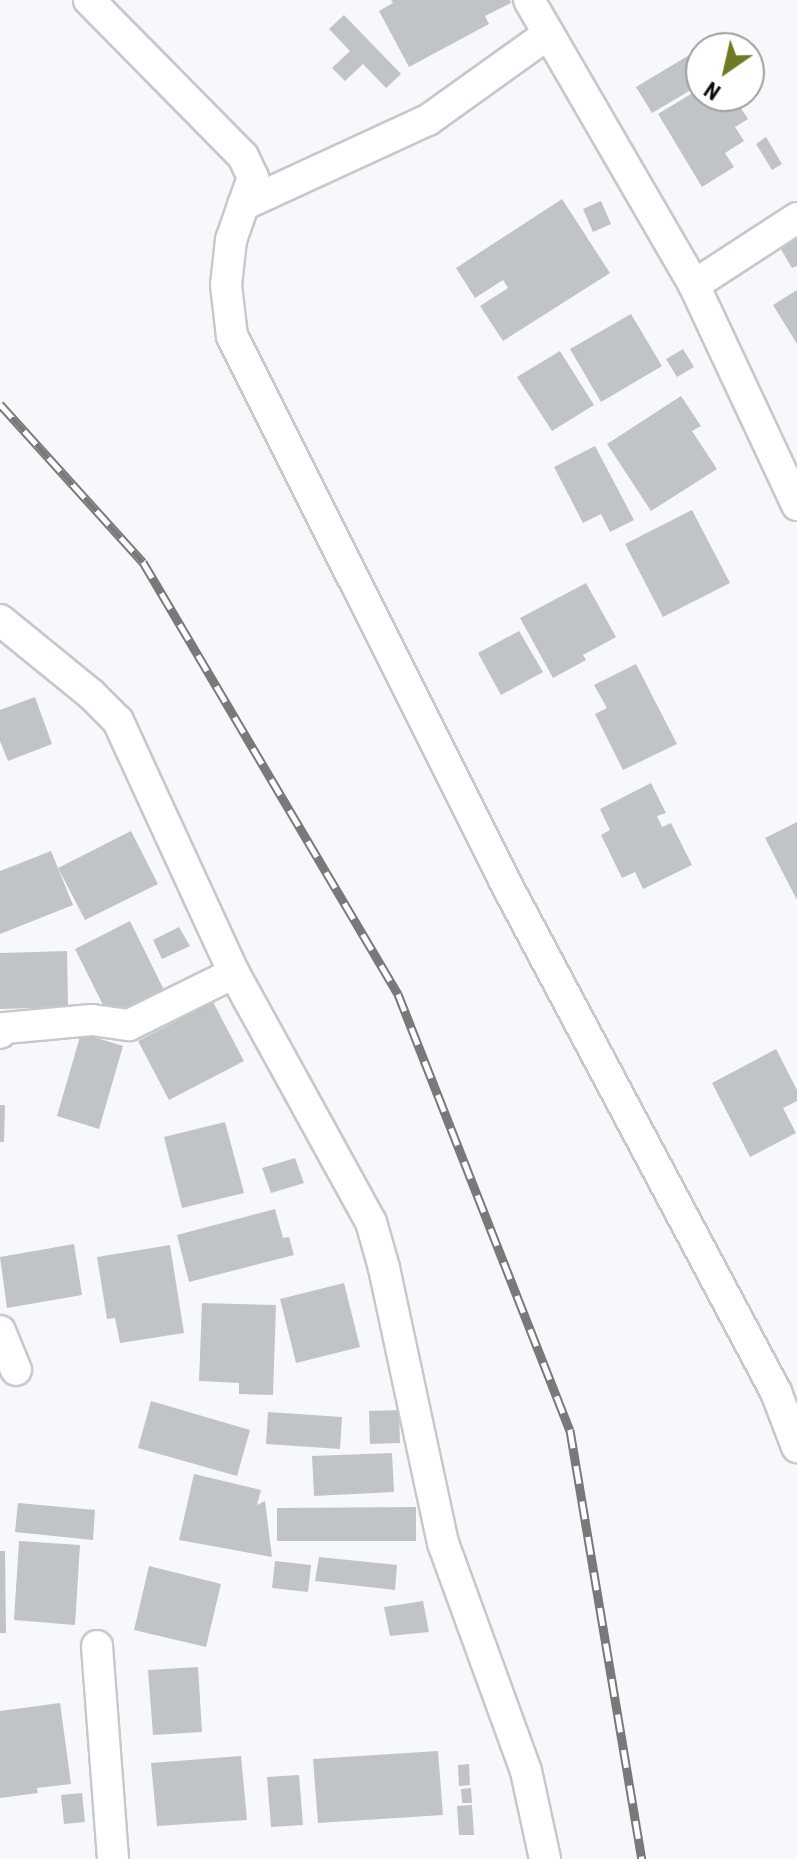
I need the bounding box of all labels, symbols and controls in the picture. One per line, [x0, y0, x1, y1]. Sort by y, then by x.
north arrow [685, 32, 765, 112]
text: N [700, 77, 725, 105]

